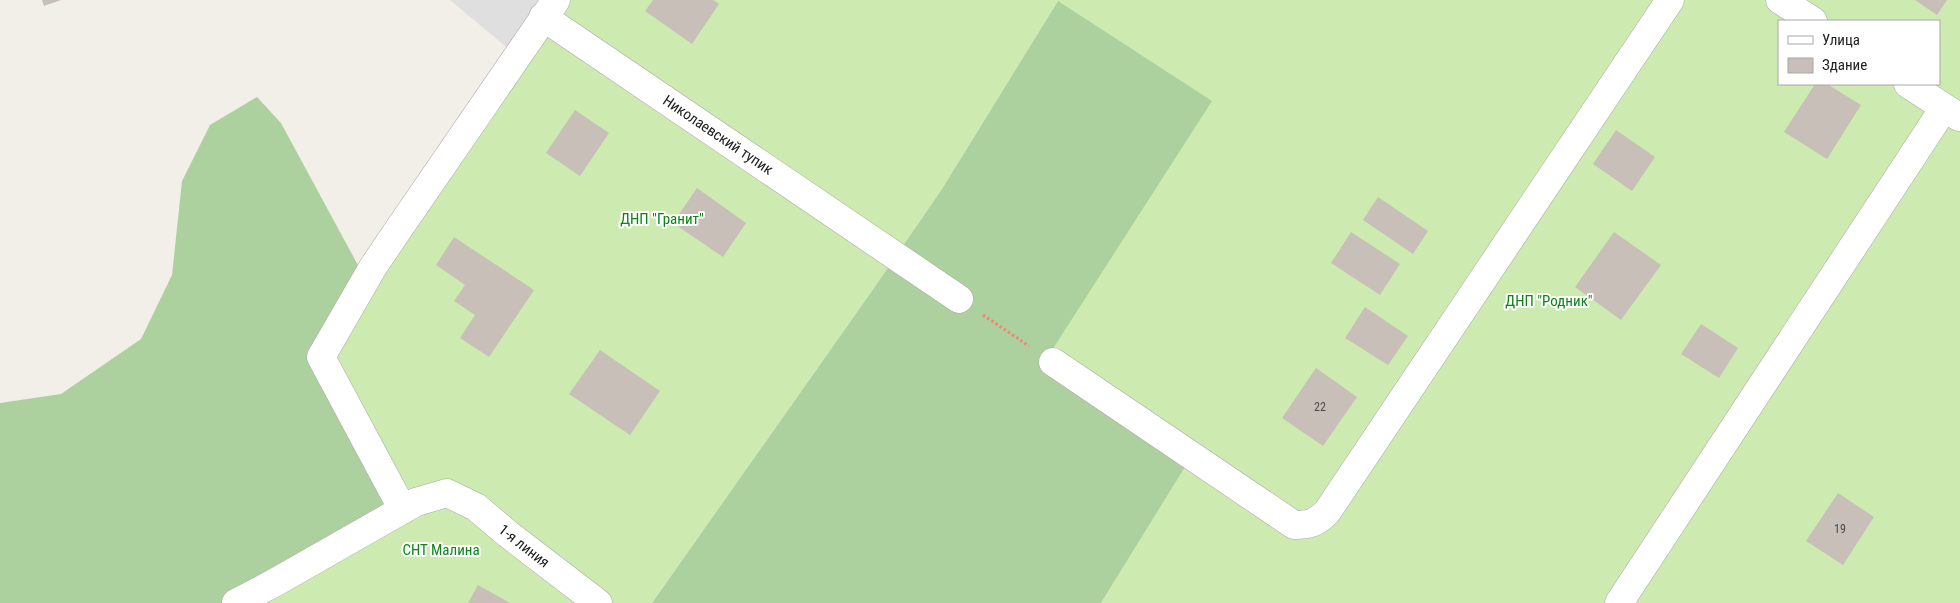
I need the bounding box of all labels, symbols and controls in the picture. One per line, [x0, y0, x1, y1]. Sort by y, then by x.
legend [1778, 20, 1940, 85]
text: Улица [1822, 31, 1860, 49]
text: Здание [1822, 56, 1867, 74]
street label: Николаевский тупик [660, 92, 776, 178]
park label: ДНП "Гранит" [620, 210, 704, 228]
park label: ДНП "Родник" [1505, 292, 1593, 310]
house number: 22 [1314, 400, 1326, 414]
street label: 1-я линия [495, 521, 553, 571]
house number: 19 [1834, 522, 1846, 536]
park label: СНТ Малина [402, 541, 480, 559]

